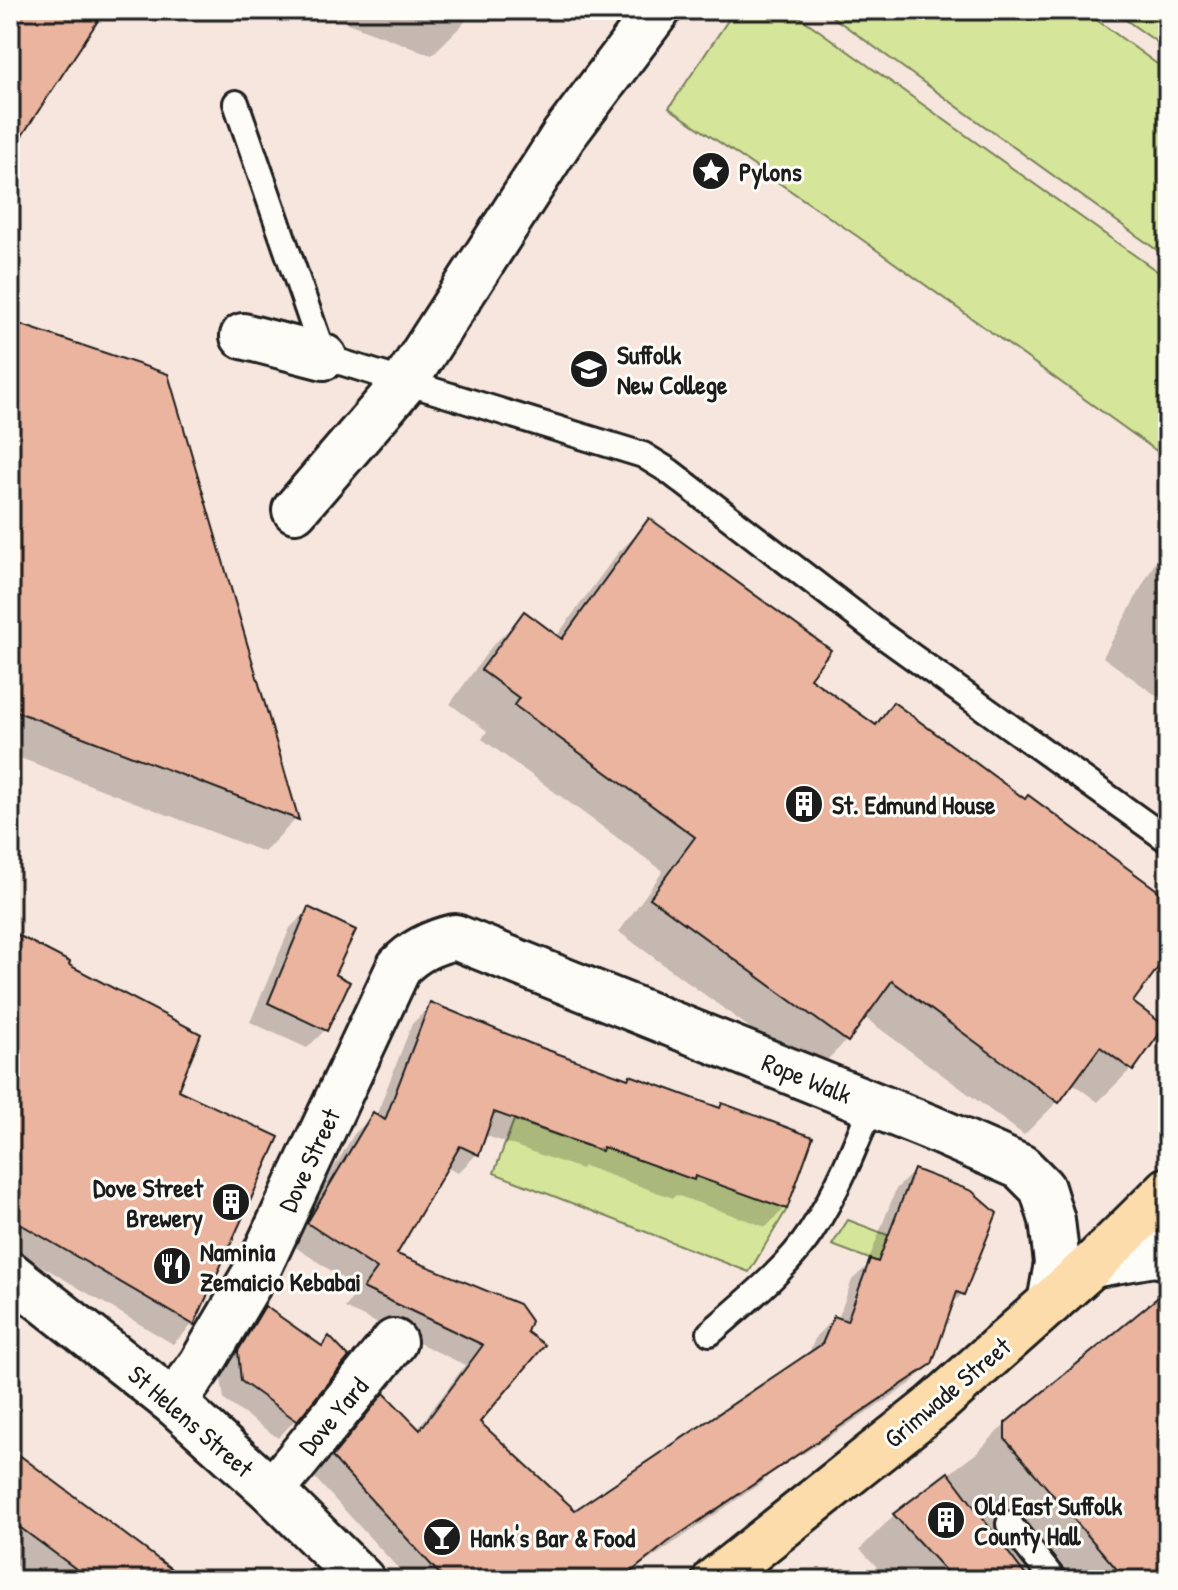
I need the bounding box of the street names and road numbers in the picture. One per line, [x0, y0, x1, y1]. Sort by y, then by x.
street label: Rope Walk [757, 1044, 857, 1112]
street label: Dove Street [270, 1102, 349, 1217]
street label: Grimwade Street [876, 1328, 1019, 1455]
street label: St Helens Street [121, 1357, 262, 1486]
street label: Dove Yard [290, 1370, 376, 1462]

